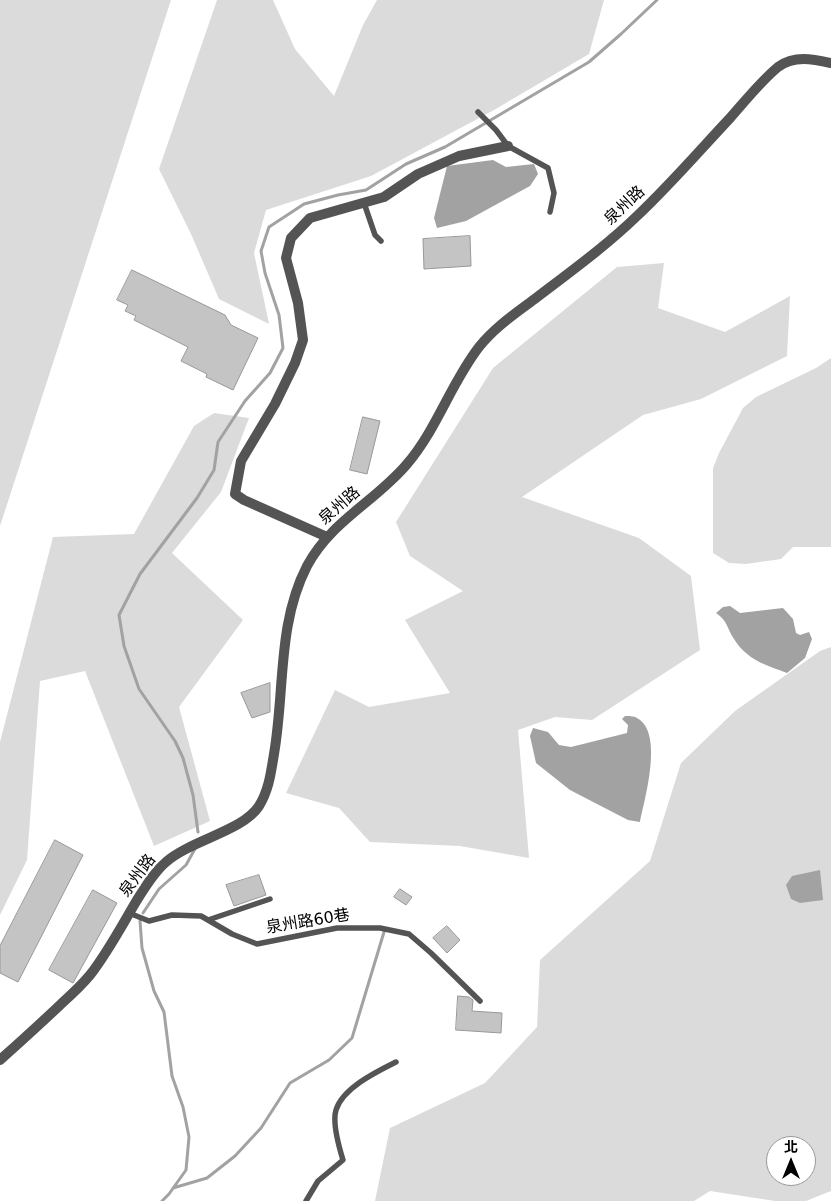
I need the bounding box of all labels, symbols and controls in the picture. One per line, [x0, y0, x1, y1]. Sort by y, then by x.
street label: 泉州路 [601, 183, 649, 229]
street label: 泉州路 [316, 483, 364, 529]
street label: 泉州路 [116, 851, 160, 901]
street label: 泉州路60巷 [265, 906, 351, 938]
north arrow [766, 1136, 816, 1186]
text: 北 [784, 1139, 798, 1155]

